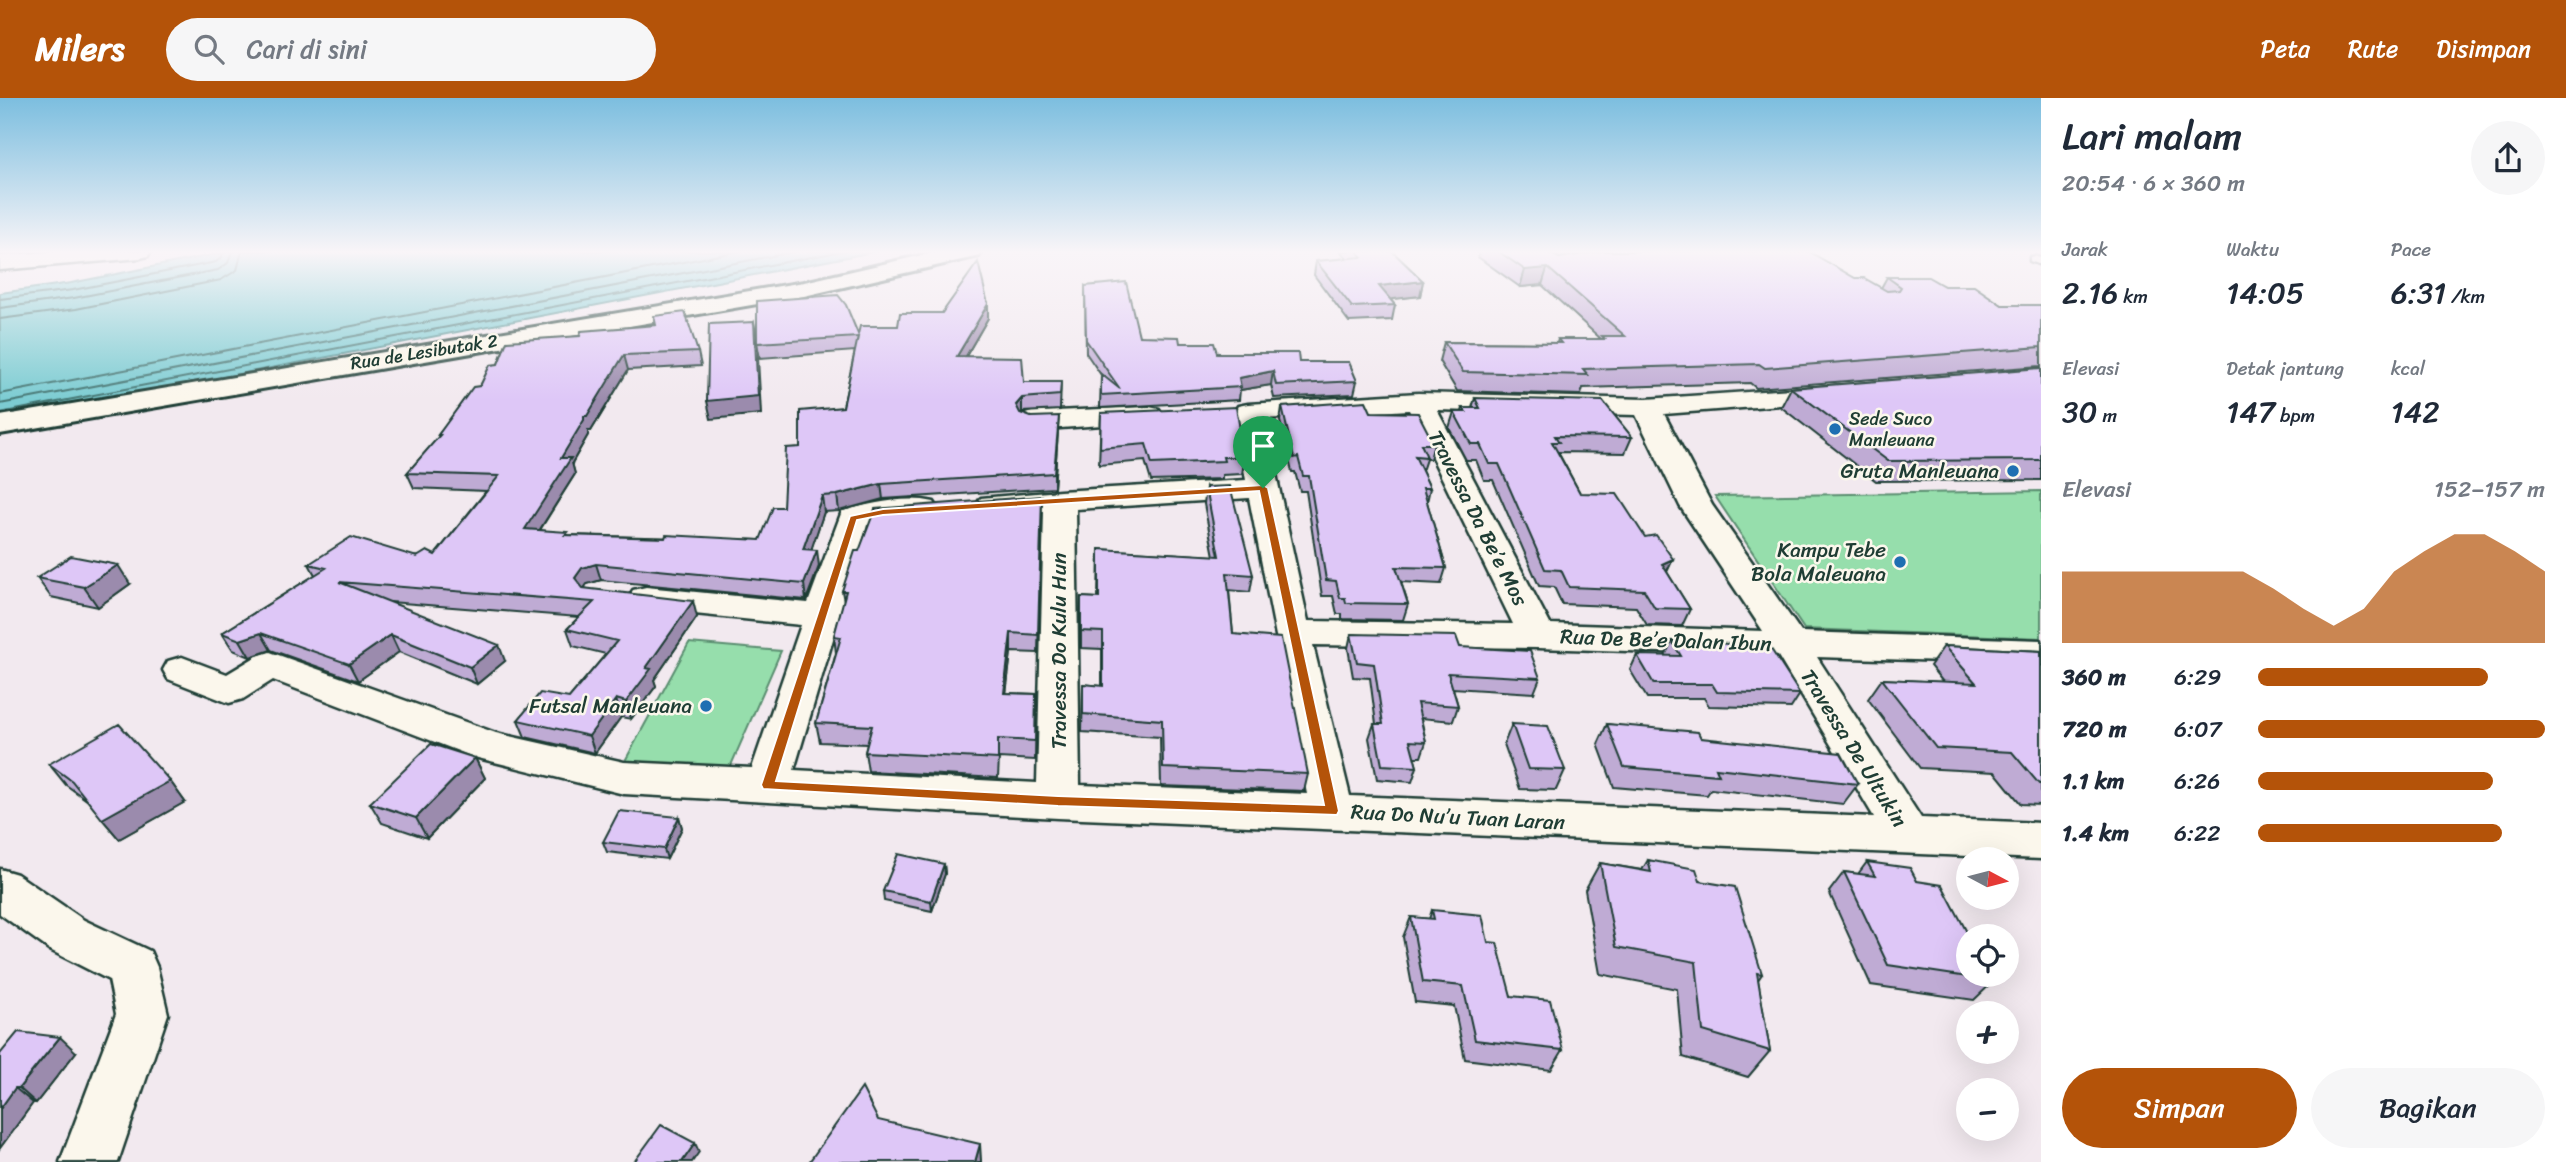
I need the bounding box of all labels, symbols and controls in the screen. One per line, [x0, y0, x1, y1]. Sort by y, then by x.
search box [166, 18, 656, 81]
text: Milers [35, 20, 124, 78]
text: Cari di sini [246, 26, 367, 72]
text: Peta [2261, 28, 2310, 70]
text: Rute [2348, 28, 2398, 70]
text: Disimpan [2436, 28, 2531, 70]
icon: search [190, 30, 228, 68]
text: Lari malam [2062, 103, 2242, 170]
button: share [2471, 121, 2545, 195]
text: 20:54 · 6 × 360 m [2062, 163, 2245, 204]
text: Jarak [2062, 233, 2108, 266]
text: Waktu [2226, 233, 2279, 266]
text: Pace [2391, 233, 2431, 266]
text: 2.16 [2062, 266, 2118, 320]
text: 14:05 [2226, 266, 2304, 320]
text: 6:31 [2391, 266, 2446, 320]
text: km [2118, 280, 2148, 313]
text: /km [2446, 280, 2485, 313]
street label: Rua de Lesibutak 2 [348, 325, 500, 379]
text: Elevasi [2062, 352, 2119, 385]
text: Detak jantung [2226, 352, 2344, 385]
text: kcal [2391, 352, 2425, 385]
text: 30 [2062, 385, 2097, 439]
text: 147 [2226, 385, 2275, 439]
text: 142 [2391, 385, 2440, 439]
text: m [2097, 399, 2117, 432]
text: bpm [2275, 399, 2315, 432]
place label: Sede Suco Manleuana [1849, 403, 1935, 456]
pin [1233, 416, 1293, 488]
marker: Sede Suco Manleuana [1827, 421, 1843, 437]
street label: Travessa Da Be’e Mos [1417, 423, 1539, 613]
icon: arrive [1244, 427, 1282, 465]
place label: Gruta Manleuana [1841, 452, 1999, 490]
marker: Gruta Manleuana [2005, 463, 2021, 479]
text: Elevasi [2062, 469, 2131, 510]
text: 152–157 m [2434, 469, 2545, 510]
place label: Kampu Tebe Bola Maleuana [1751, 531, 1886, 593]
street label: Travessa Do Kulu Hun [1040, 553, 1078, 749]
marker: Kampu Tebe Bola Maleuana [1892, 554, 1908, 570]
street label: Rua De Be’e Dalan Ibun [1560, 617, 1772, 663]
text: 360 m [2062, 657, 2126, 698]
text: 6:29 [2174, 657, 2221, 698]
street label: Travessa De Ultukin [1790, 661, 1918, 835]
place label: Futsal Manleuana [529, 687, 692, 725]
marker: Futsal Manleuana [698, 698, 714, 714]
text: 720 m [2062, 709, 2127, 750]
text: 6:07 [2174, 709, 2222, 750]
text: 1.1 km [2062, 761, 2125, 802]
text: 6:26 [2174, 761, 2220, 802]
street label: Rua Do Nu’u Tuan Laran [1350, 792, 1566, 842]
text: 1.4 km [2062, 813, 2129, 854]
text: 6:22 [2174, 813, 2221, 854]
north arrow [1956, 847, 2020, 910]
map controls [1956, 847, 2019, 1141]
button: locate [1956, 924, 2019, 987]
button: + [1956, 1001, 2019, 1064]
button: Simpan [2062, 1068, 2297, 1148]
button: Bagikan [2311, 1068, 2545, 1148]
button: − [1956, 1078, 2019, 1141]

